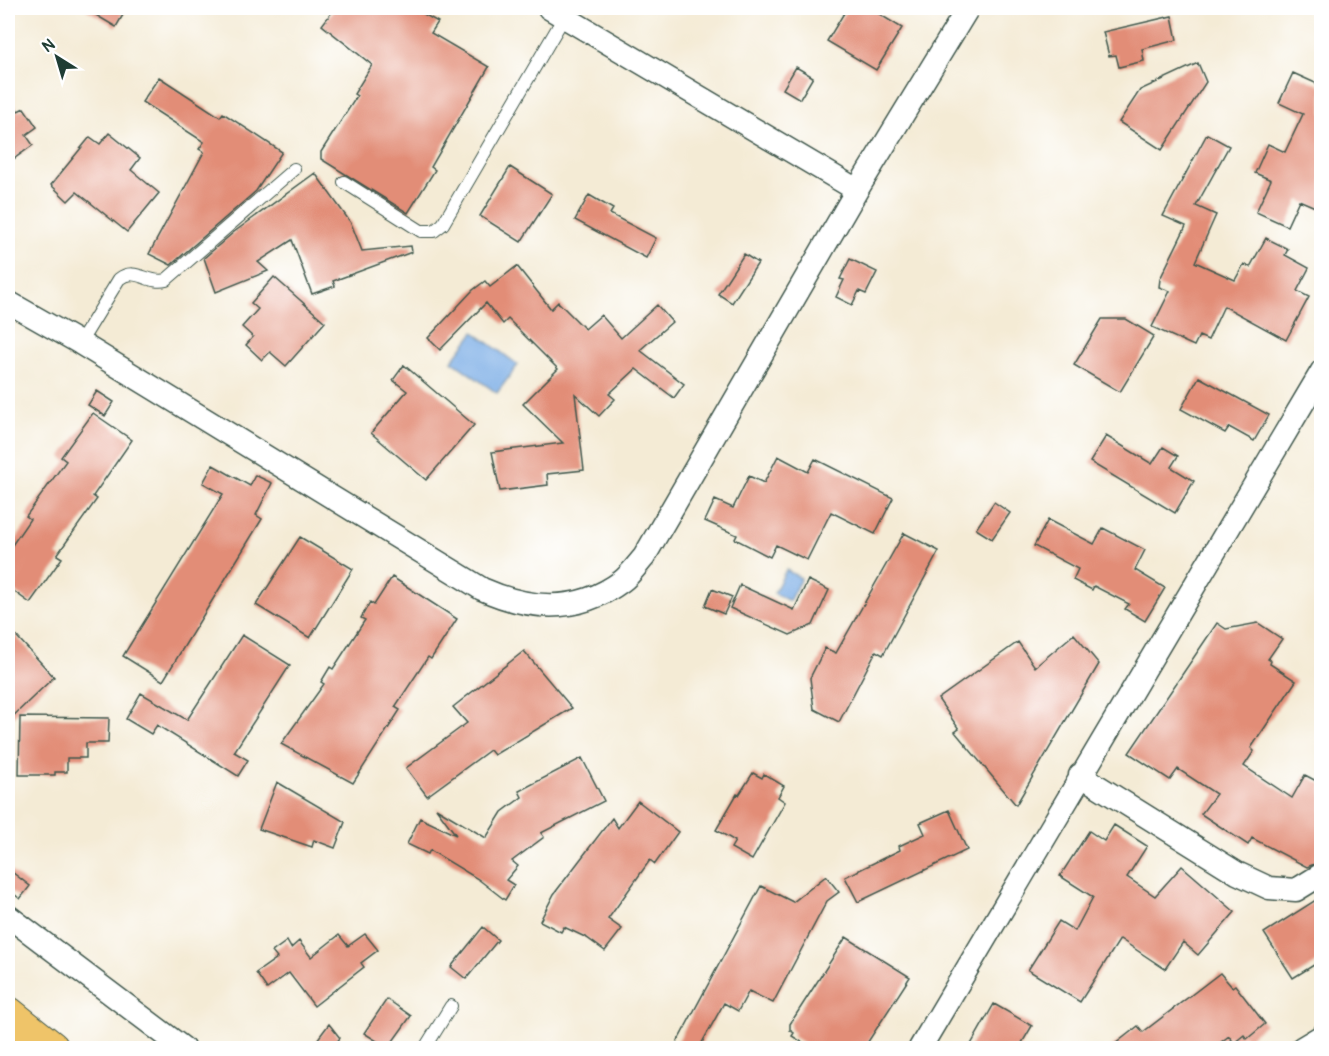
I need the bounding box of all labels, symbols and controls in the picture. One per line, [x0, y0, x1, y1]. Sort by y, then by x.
north arrow [27, 27, 87, 87]
text: N [38, 34, 59, 57]

